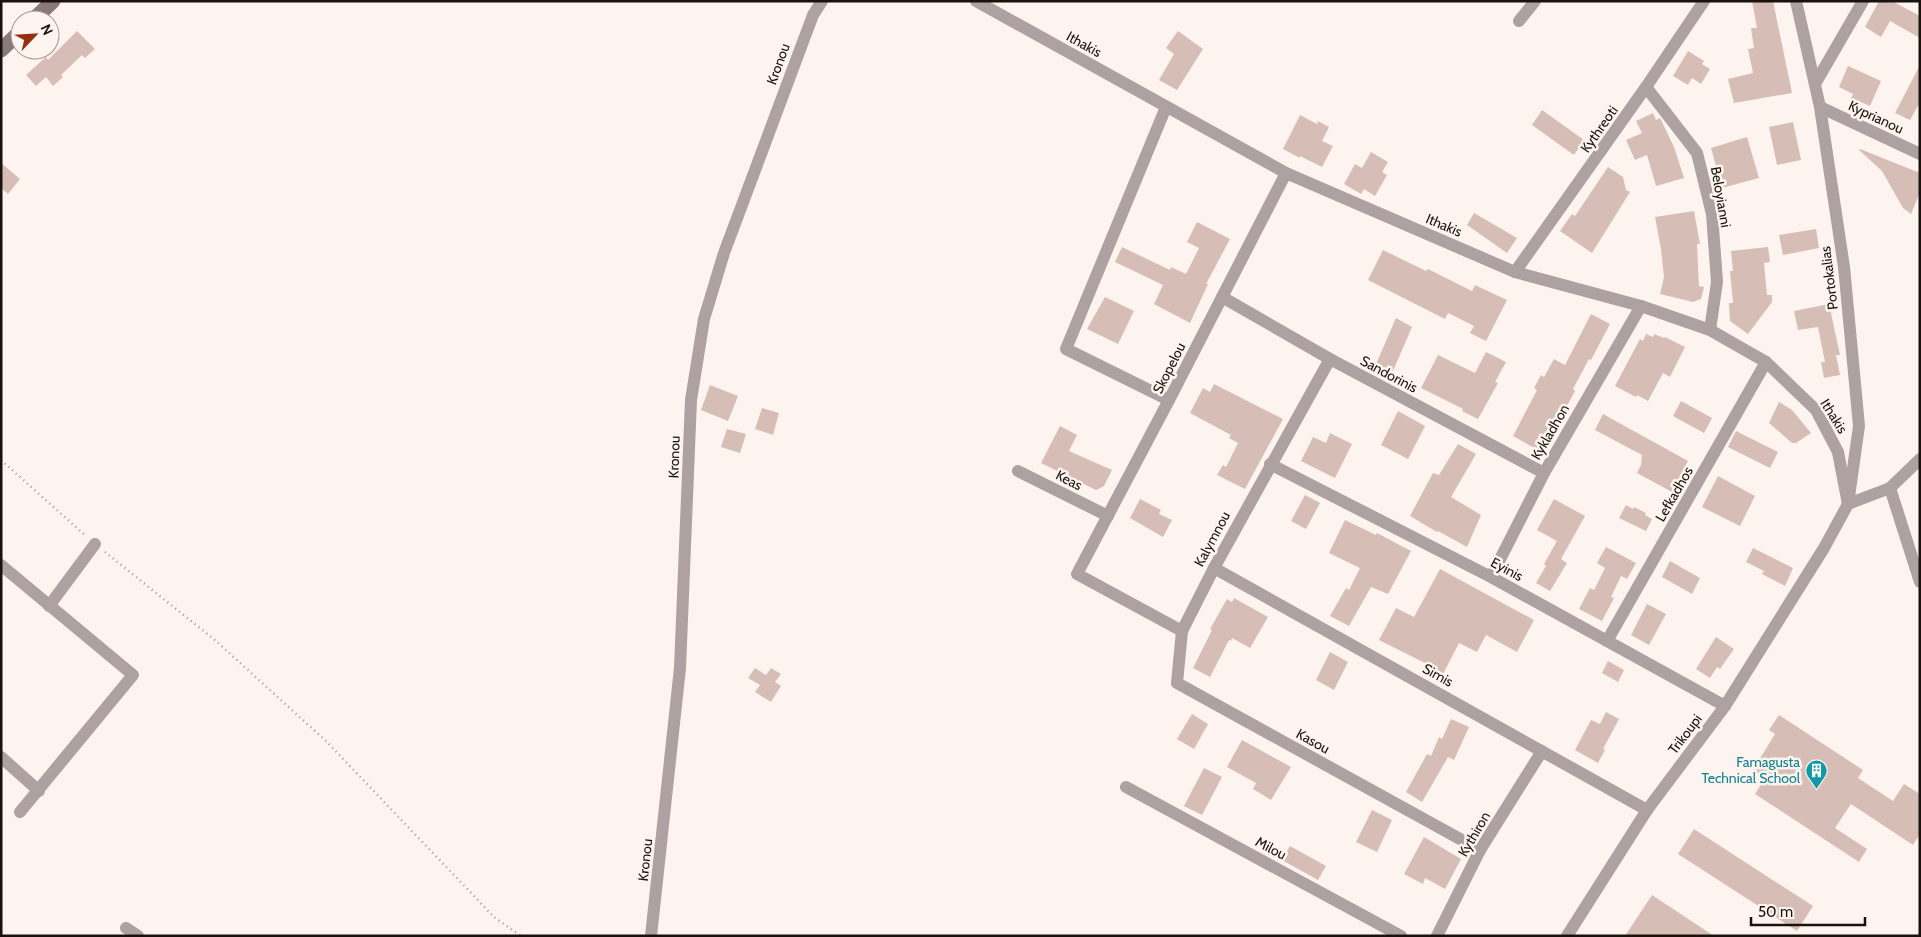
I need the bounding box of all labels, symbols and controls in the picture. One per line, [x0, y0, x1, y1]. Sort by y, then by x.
north arrow [10, 10, 60, 60]
text: N [37, 21, 57, 38]
street label: Ithakis [1063, 27, 1105, 61]
street label: Kronou [762, 41, 794, 87]
street label: Kyprianou [1845, 96, 1907, 138]
street label: Kythreoti [1576, 102, 1622, 156]
street label: Beloyianni [1707, 165, 1735, 229]
street label: Ithakis [1423, 209, 1465, 241]
street label: Portokalias [1816, 245, 1842, 311]
street label: Skopelou [1148, 339, 1190, 397]
street label: Sandorinis [1357, 351, 1421, 397]
street label: Ithakis [1816, 395, 1852, 437]
street label: Kykladhon [1527, 401, 1573, 463]
street label: Kronou [664, 435, 684, 479]
street label: Lefkadhos [1651, 463, 1697, 525]
street label: Keas [1053, 466, 1085, 494]
street label: Kalymnou [1190, 508, 1234, 570]
street label: Eyinis [1488, 553, 1526, 585]
street label: Simis [1420, 659, 1457, 691]
street label: Trikoupi [1664, 710, 1706, 758]
street label: Kasou [1293, 725, 1333, 757]
place label: Famagusta Technical School [1701, 753, 1801, 787]
building icon: Famagusta Technical School [1804, 758, 1828, 789]
street label: Kythiron [1454, 808, 1494, 860]
street label: Milou [1252, 832, 1290, 864]
street label: Kronou [634, 838, 656, 882]
scale bar [1751, 894, 1865, 926]
text: 50 m [1758, 903, 1793, 921]

